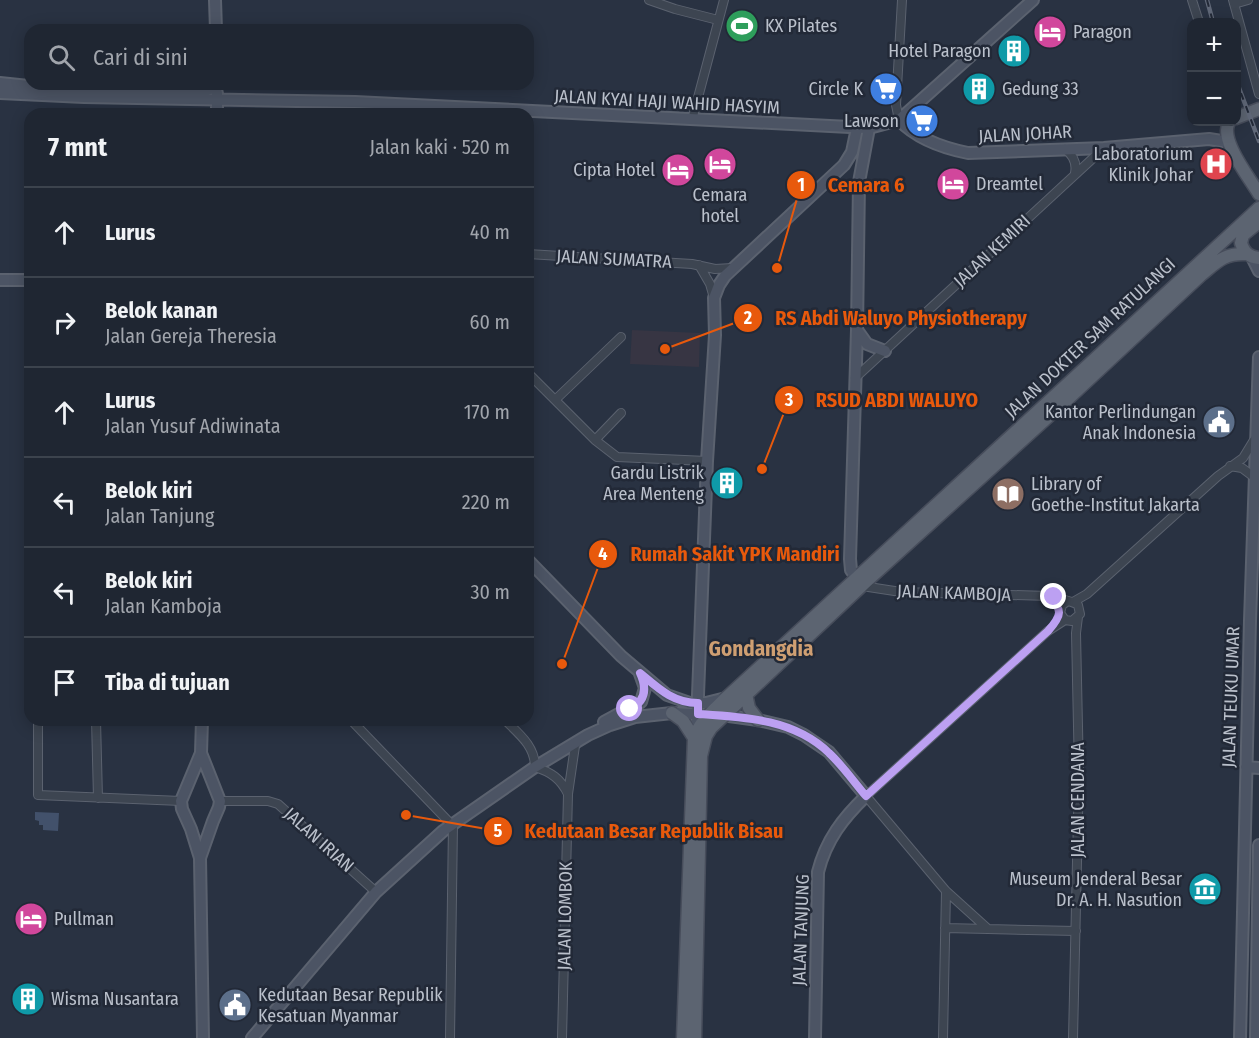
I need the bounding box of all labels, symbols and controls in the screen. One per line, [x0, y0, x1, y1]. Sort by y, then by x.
sports icon: KX Pilates [724, 8, 760, 44]
hotel icon: Paragon [1032, 14, 1068, 50]
place label: KX Pilates [765, 15, 837, 37]
map controls [1187, 18, 1241, 126]
button: + [1187, 18, 1241, 72]
place label: Paragon [1073, 21, 1132, 43]
search box [24, 24, 534, 90]
building icon: Hotel Paragon [996, 33, 1032, 69]
place label: Hotel Paragon [888, 40, 991, 62]
icon: search [45, 41, 78, 74]
text: Cari di sini [93, 44, 188, 71]
supermarket icon: Circle K [868, 71, 904, 107]
building icon: Gedung 33 [961, 71, 997, 107]
button: − [1187, 72, 1241, 126]
place label: Circle K [809, 78, 863, 100]
place label: Gedung 33 [1002, 78, 1079, 100]
street label: JALAN KYAI HAJI WAHID HASYIM [554, 85, 780, 119]
supermarket icon: Lawson [904, 103, 940, 139]
place label: Lawson [844, 110, 899, 132]
street label: JALAN JOHAR [978, 121, 1072, 147]
text: 7 mnt [48, 132, 107, 163]
text: Jalan kaki · 520 m [370, 135, 510, 159]
place label: Laboratorium Klinik Johar [1094, 143, 1194, 186]
hotel icon: Cemara hotel [702, 146, 738, 182]
hospital icon: Laboratorium Klinik Johar [1198, 146, 1234, 182]
hotel icon: Cipta Hotel [660, 152, 696, 188]
place label: Cipta Hotel [573, 159, 655, 181]
callout: Cemara 6 [786, 166, 917, 204]
hotel icon: Dreamtel [935, 166, 971, 202]
text: Cemara 6 [828, 173, 904, 197]
place label: Dreamtel [976, 173, 1043, 195]
text: 1 [797, 174, 805, 196]
place label: Cemara hotel [693, 184, 748, 227]
street label: JALAN KEMIRI [949, 210, 1035, 292]
icon: ahead [48, 216, 81, 249]
text: Lurus [105, 219, 155, 246]
text: 40 m [470, 220, 510, 244]
street label: JALAN SUMATRA [556, 245, 673, 273]
street label: JALAN DOKTER SAM RATULANGI [1000, 253, 1180, 423]
text: Belok kanan [105, 297, 218, 324]
callout: RS Abdi Waluyo Physiotherapy [733, 299, 1039, 337]
icon: right [48, 306, 81, 339]
text: RS Abdi Waluyo Physiotherapy [775, 306, 1027, 330]
text: 2 [743, 307, 752, 329]
text: 60 m [470, 310, 510, 334]
text: Jalan Gereja Theresia [105, 324, 277, 348]
callout: RSUD ABDI WALUYO [774, 381, 990, 419]
text: Lurus [105, 387, 155, 414]
text: RSUD ABDI WALUYO [816, 388, 978, 412]
text: 3 [784, 389, 794, 411]
icon: ahead [48, 396, 81, 429]
text: 170 m [464, 400, 510, 424]
place label: Kantor Perlindungan Anak Indonesia [1045, 401, 1196, 444]
public building icon: Kantor Perlindungan Anak Indonesia [1201, 404, 1237, 440]
text: Jalan Yusuf Adiwinata [105, 414, 281, 438]
place label: Gardu Listrik Area Menteng [603, 462, 705, 505]
building icon: Gardu Listrik Area Menteng [709, 465, 745, 501]
place label: Library of Goethe-Institut Jakarta [1031, 473, 1200, 516]
library icon: Library of Goethe-Institut Jakarta [990, 476, 1026, 512]
text: Belok kiri [105, 477, 193, 504]
icon: left [48, 486, 81, 519]
text: 220 m [462, 490, 510, 514]
text: Jalan Tanjung [105, 504, 214, 528]
callout: Rumah Sakit YPK Mandiri [588, 535, 852, 573]
text: Rumah Sakit YPK Mandiri [630, 542, 840, 566]
text: 4 [598, 543, 608, 565]
text: Belok kiri [105, 567, 193, 594]
icon: left [48, 576, 81, 609]
text: 30 m [470, 580, 510, 604]
street label: JALAN KAMBOJA [897, 580, 1012, 606]
route end [1040, 583, 1066, 609]
text: Jalan Kamboja [105, 594, 222, 618]
street label: JALAN TEUKU UMAR [1218, 626, 1244, 768]
district label: Gondangdia [709, 636, 813, 662]
icon: arrive [48, 666, 81, 699]
text: Tiba di tujuan [105, 669, 230, 696]
route start [616, 695, 642, 721]
street label: JALAN CENDANA [1067, 742, 1089, 858]
street label: JALAN IRIAN [279, 803, 359, 877]
callout: Kedutaan Besar Republik Bisau [483, 812, 796, 850]
text: Kedutaan Besar Republik Bisau [525, 819, 783, 843]
text: 5 [494, 820, 503, 842]
street label: JALAN LOMBOK [553, 861, 577, 971]
place label: Museum Jenderal Besar Dr. A. H. Nasution [1009, 868, 1183, 911]
museum icon: Museum Jenderal Besar Dr. A. H. Nasution [1187, 871, 1223, 907]
street label: JALAN TANJUNG [788, 874, 814, 986]
hotel icon: Pullman [13, 901, 49, 937]
place label: Pullman [54, 908, 114, 930]
building icon: Wisma Nusantara [10, 981, 46, 1017]
place label: Kedutaan Besar Republik Kesatuan Myanmar [258, 984, 443, 1027]
public building icon: Kedutaan Besar Republik Kesatuan Myanmar [217, 987, 253, 1023]
place label: Wisma Nusantara [51, 988, 179, 1010]

